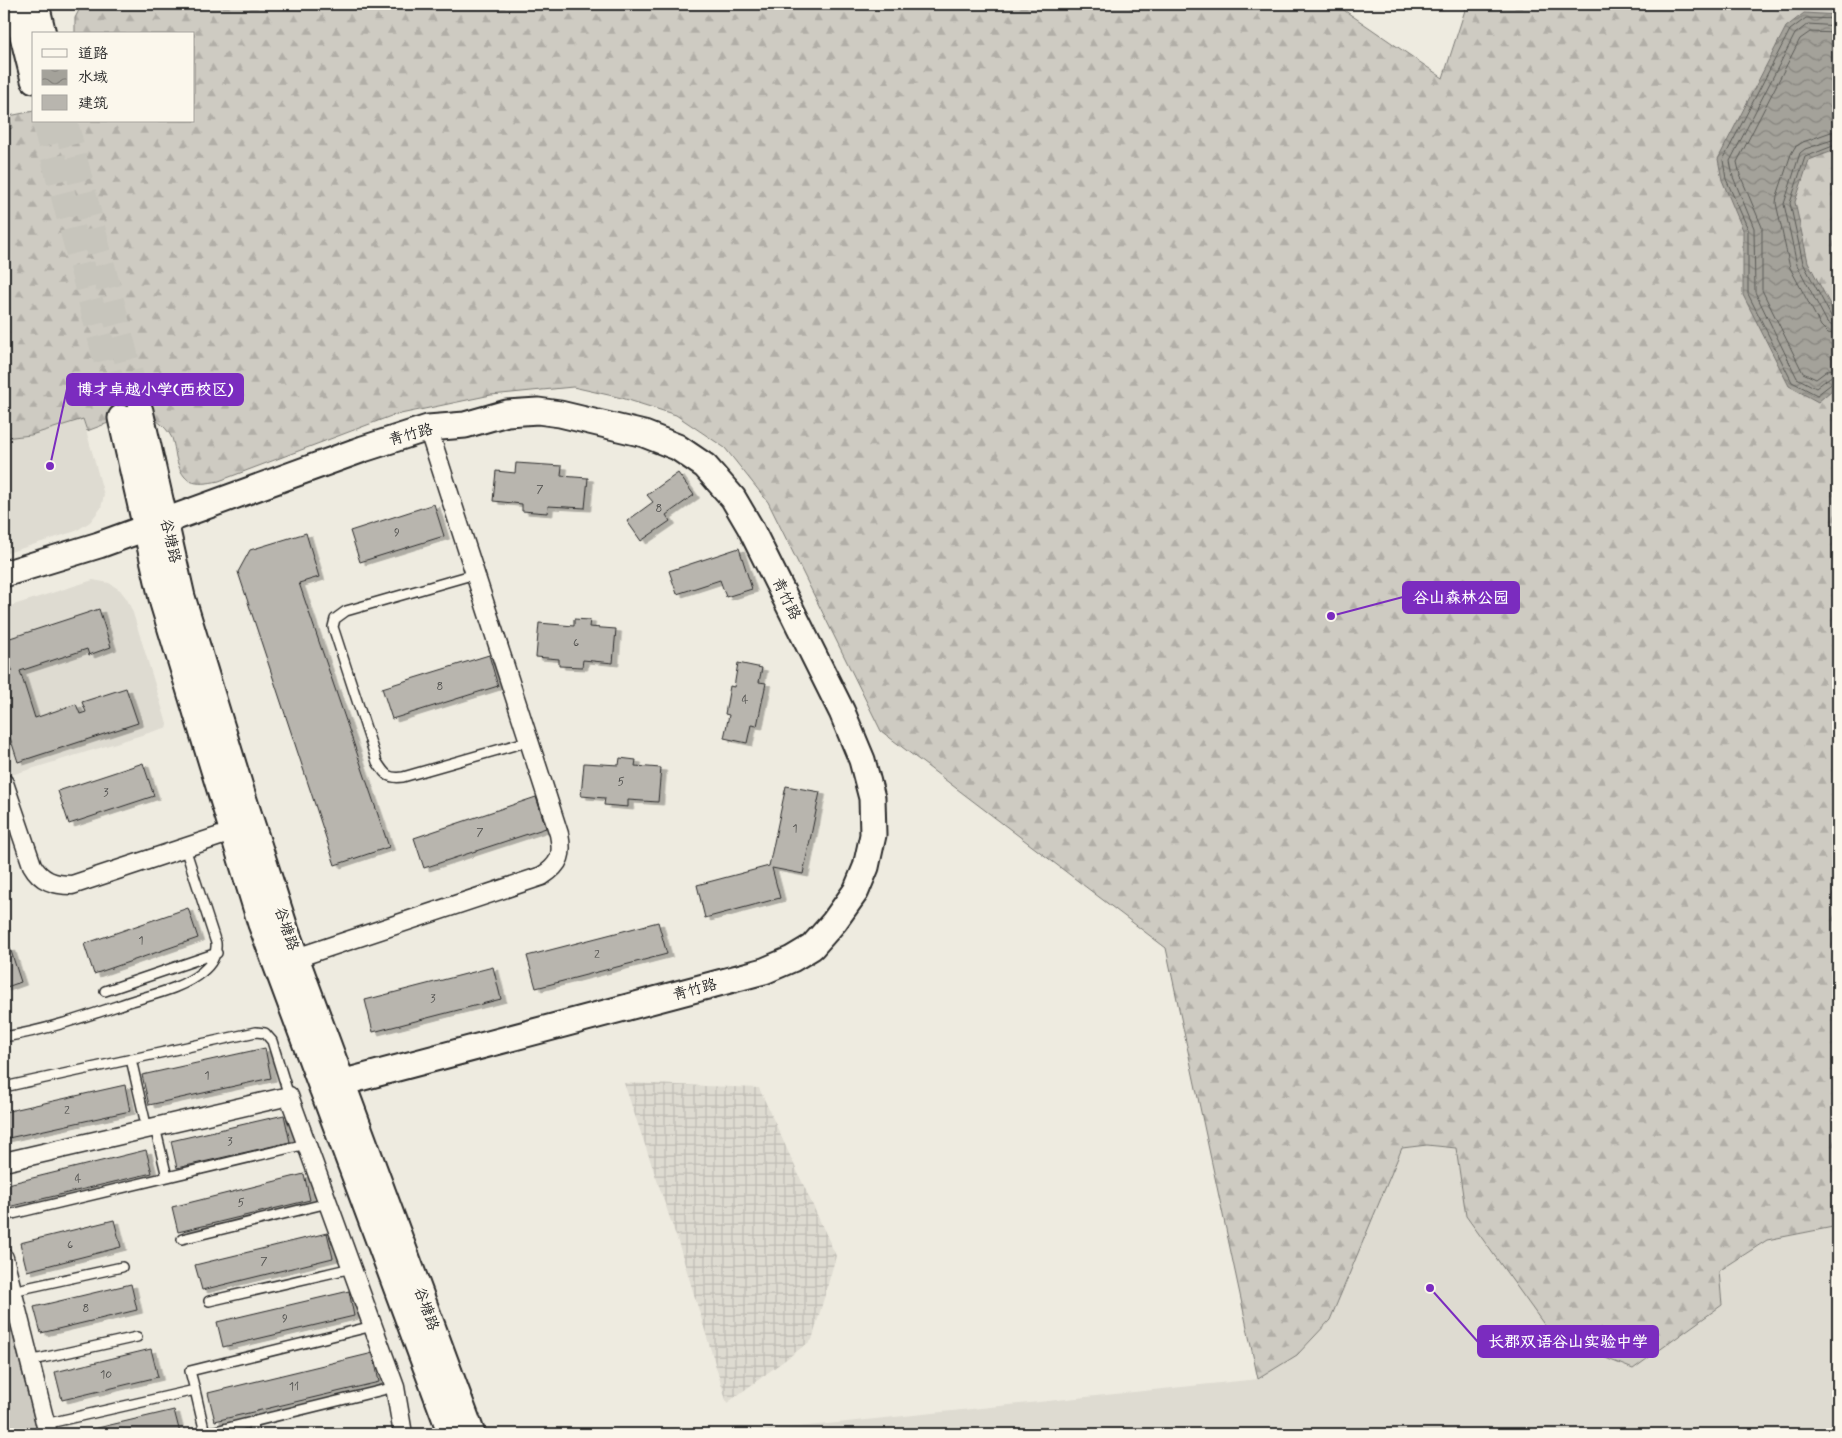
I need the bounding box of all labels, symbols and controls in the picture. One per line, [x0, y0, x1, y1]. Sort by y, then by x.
legend [32, 32, 195, 122]
text: 道路 [78, 44, 108, 64]
text: 水域 [78, 68, 108, 88]
text: 建筑 [78, 94, 108, 114]
callout: 博才卓越小学(西校区) [67, 374, 243, 405]
text: 博才卓越小学(西校区) [77, 380, 234, 401]
street label: 青竹路 [387, 420, 435, 450]
house number: 7 [536, 482, 544, 498]
house number: 8 [656, 501, 662, 517]
street label: 谷塘路 [155, 517, 185, 565]
house number: 9 [394, 525, 400, 541]
street label: 青竹路 [767, 574, 805, 624]
callout: 谷山森林公园 [1403, 582, 1519, 613]
text: 谷山森林公园 [1413, 588, 1509, 609]
house number: 6 [573, 635, 579, 651]
house number: 8 [437, 679, 443, 695]
house number: 4 [742, 692, 749, 708]
house number: 5 [617, 774, 625, 790]
house number: 3 [103, 785, 109, 801]
house number: 1 [792, 821, 798, 837]
house number: 7 [476, 825, 484, 841]
street label: 谷塘路 [269, 904, 303, 954]
house number: 1 [138, 933, 144, 949]
house number: 2 [594, 947, 600, 963]
street label: 青竹路 [671, 975, 719, 1005]
house number: 3 [430, 991, 436, 1007]
house number: 1 [204, 1068, 210, 1084]
house number: 2 [64, 1103, 70, 1119]
house number: 3 [227, 1134, 233, 1150]
house number: 4 [75, 1171, 82, 1187]
house number: 5 [237, 1195, 245, 1211]
house number: 6 [67, 1237, 73, 1253]
house number: 7 [260, 1254, 268, 1270]
street label: 谷塘路 [409, 1284, 443, 1334]
house number: 8 [83, 1301, 89, 1317]
house number: 9 [282, 1311, 288, 1327]
callout: 长郡双语谷山实验中学 [1478, 1326, 1658, 1357]
text: 长郡双语谷山实验中学 [1488, 1332, 1648, 1353]
house number: 10 [100, 1367, 112, 1383]
house number: 11 [289, 1379, 299, 1395]

